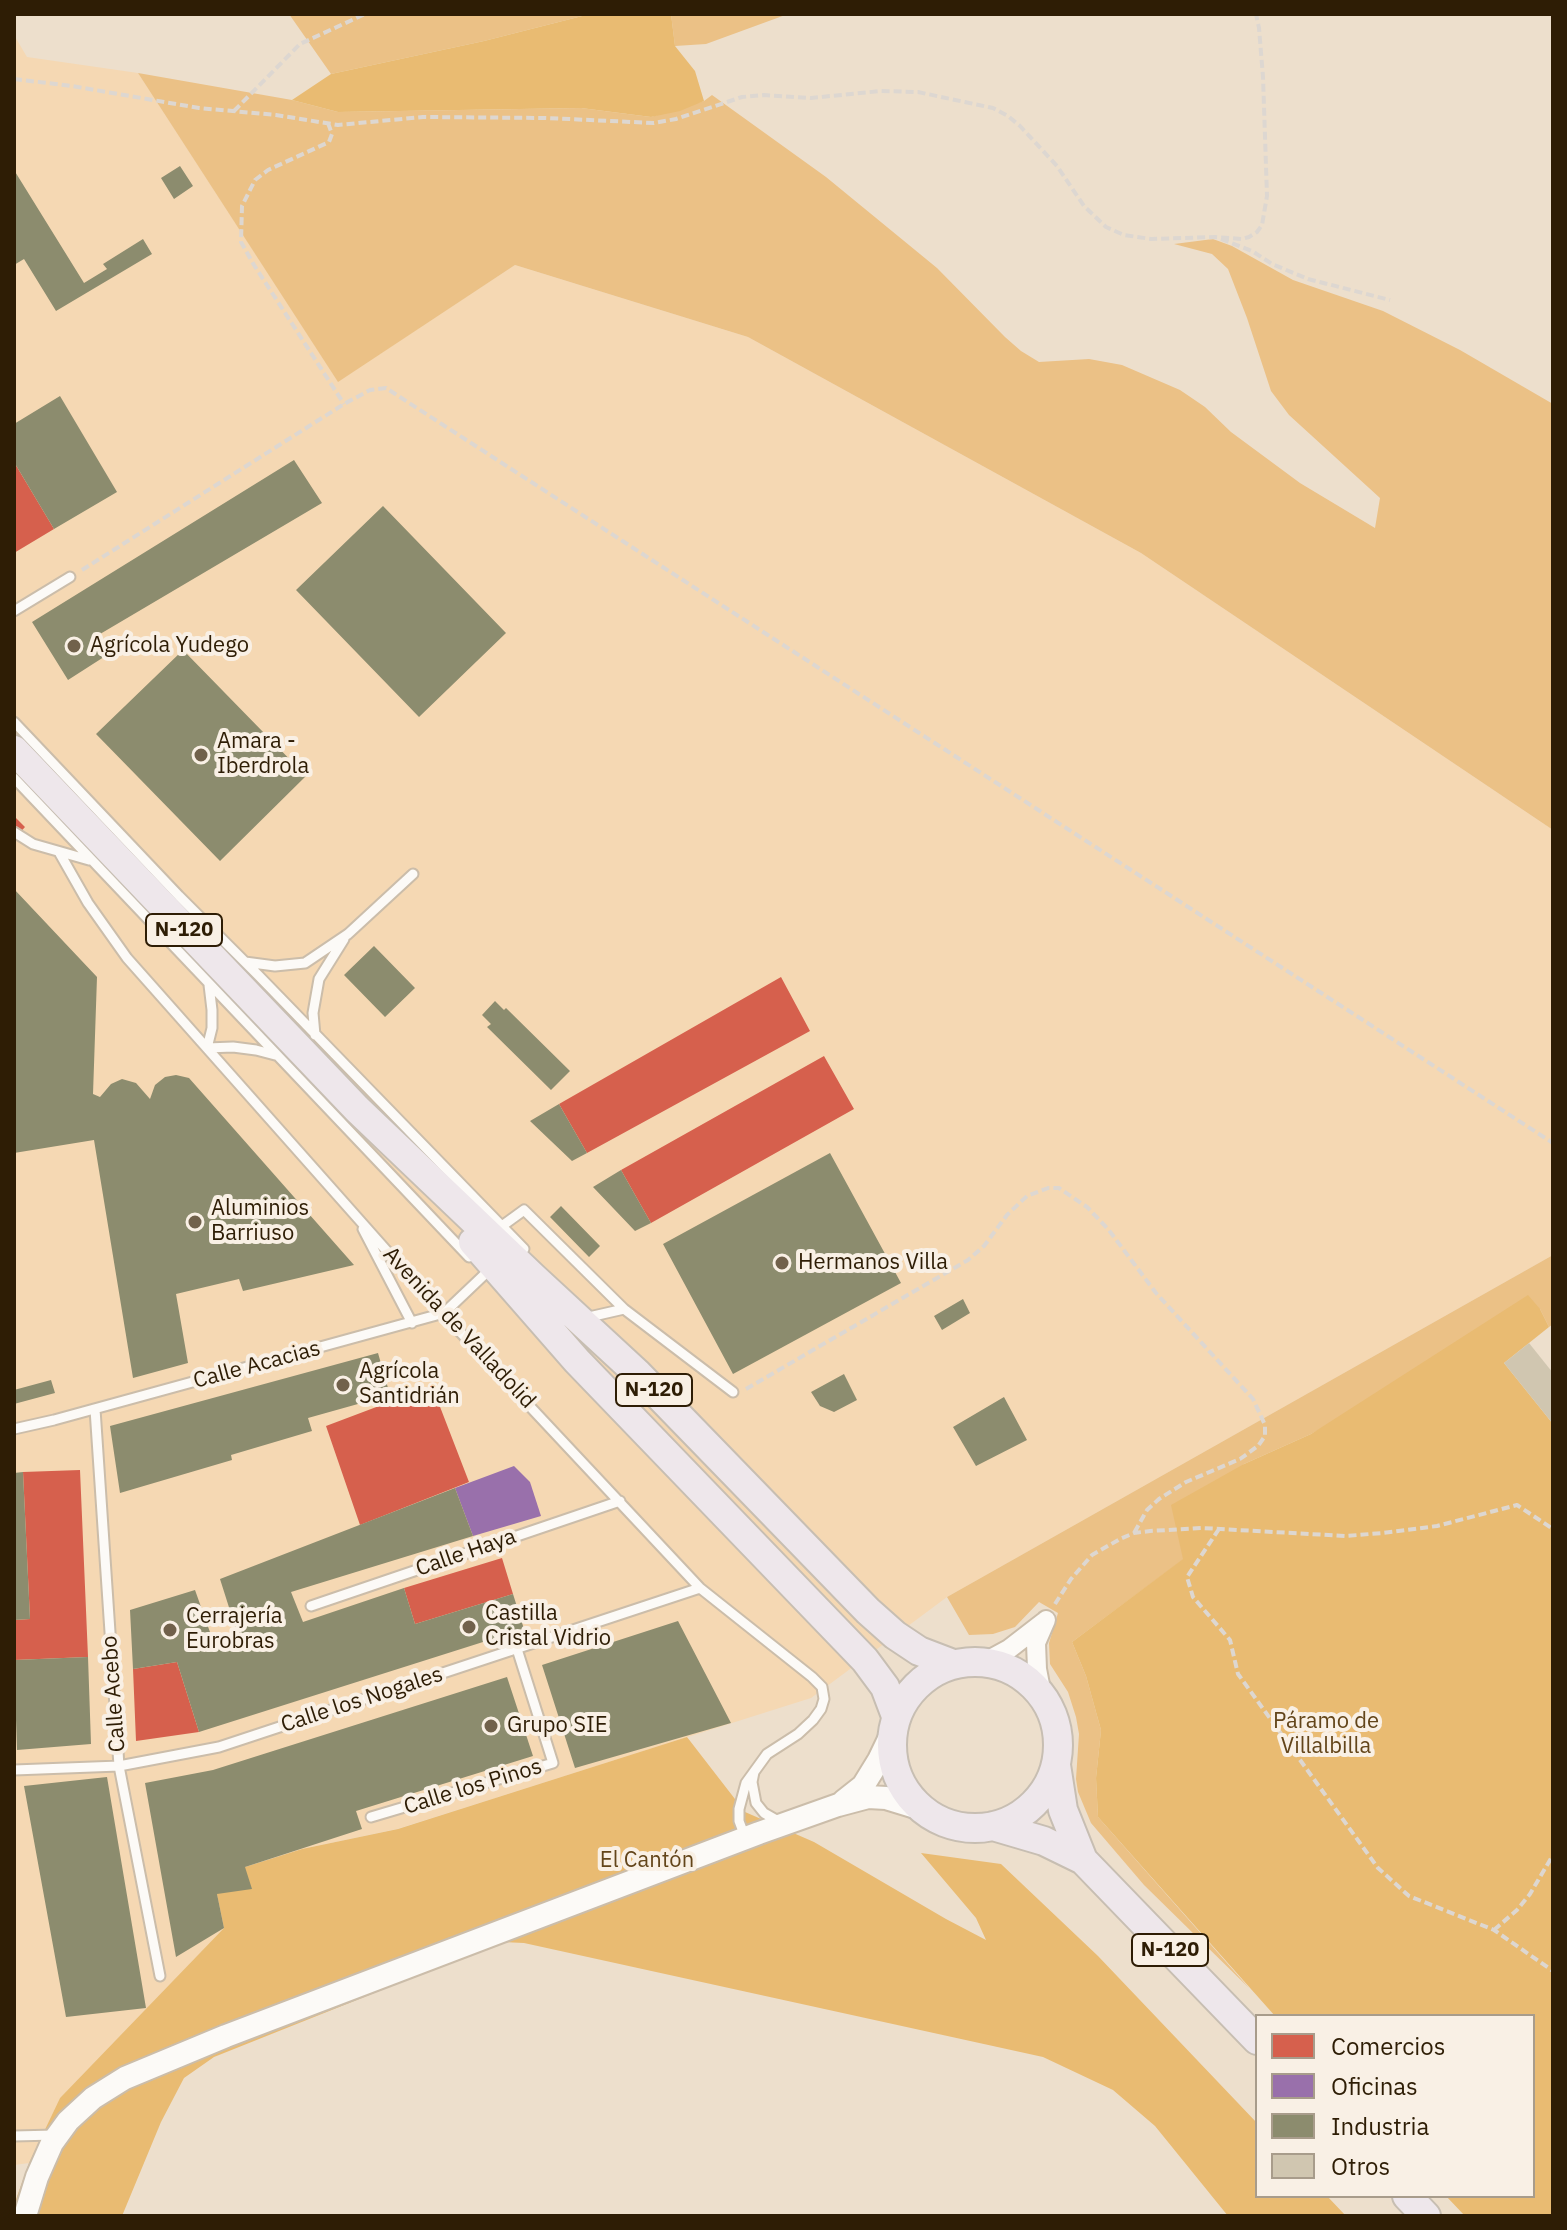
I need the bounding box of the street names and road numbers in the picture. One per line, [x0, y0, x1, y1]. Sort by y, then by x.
road number: N-120 [146, 914, 222, 946]
street label: Avenida de Valladolid [377, 1242, 541, 1414]
street label: Calle Acacias [191, 1335, 323, 1395]
road number: N-120 [616, 1374, 692, 1406]
street label: Calle Haya [412, 1524, 520, 1582]
street label: Calle Acebo [97, 1635, 131, 1753]
street label: Calle los Nogales [278, 1661, 446, 1739]
street label: Calle los Pinos [401, 1753, 545, 1821]
road number: N-120 [1132, 1934, 1208, 1966]

